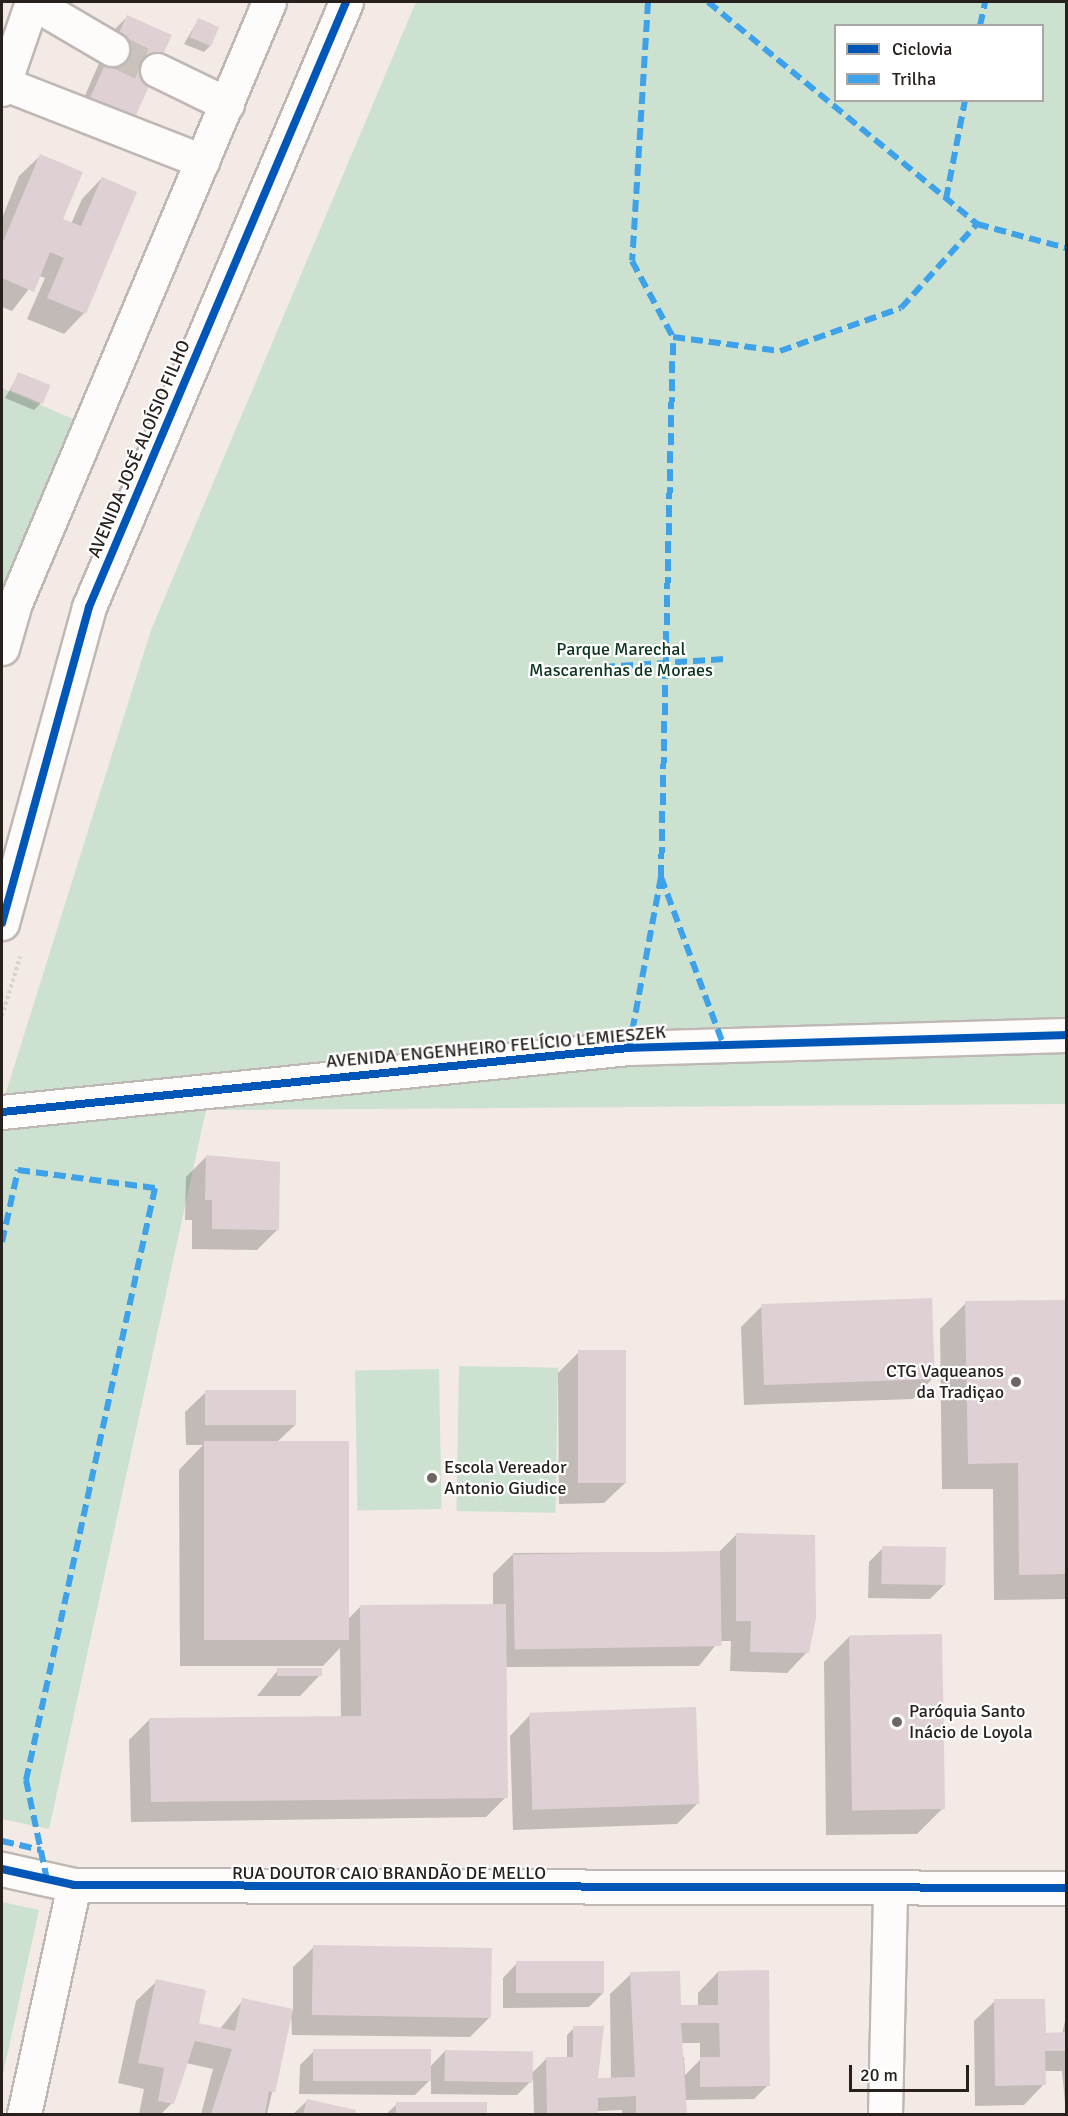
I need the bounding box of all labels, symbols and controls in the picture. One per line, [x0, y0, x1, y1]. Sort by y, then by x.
legend [834, 24, 1044, 102]
text: Ciclovia [892, 38, 952, 60]
text: Trilha [892, 68, 936, 90]
street label: AVENIDA JOSÉ ALOÍSIO FILHO [83, 337, 195, 561]
park label: Parque Marechal Mascarenhas de Moraes [529, 639, 713, 682]
street label: AVENIDA ENGENHEIRO FELÍCIO LEMIESZEK [325, 1021, 667, 1073]
place label: CTG Vaqueanos da Tradiçao [886, 1361, 1004, 1404]
marker: CTG Vaqueanos da Tradiçao [1009, 1375, 1023, 1389]
place label: Escola Vereador Antonio Giudice [444, 1457, 567, 1500]
marker: Escola Vereador Antonio Giudice [425, 1471, 439, 1485]
place label: Paróquia Santo Inácio de Loyola [909, 1701, 1033, 1744]
marker: Paróquia Santo Inácio de Loyola [890, 1715, 904, 1729]
street label: RUA DOUTOR CAIO BRANDÃO DE MELLO [232, 1862, 546, 1884]
scale bar [852, 2053, 972, 2091]
text: 20 m [860, 2064, 898, 2086]

